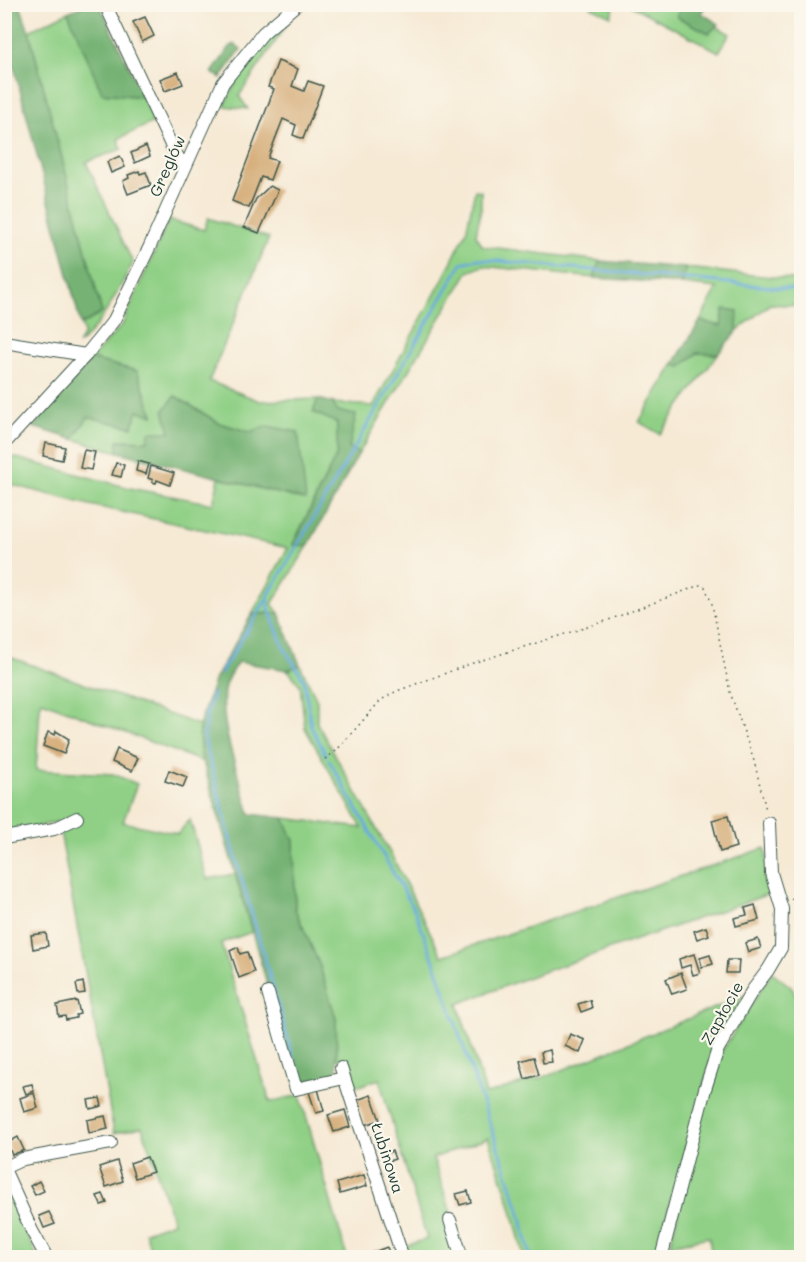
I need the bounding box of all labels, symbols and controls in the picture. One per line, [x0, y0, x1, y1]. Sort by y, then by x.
street label: Greglów [144, 132, 189, 200]
street label: Zapłocie [696, 977, 748, 1048]
street label: Łubinowa [367, 1120, 410, 1196]

